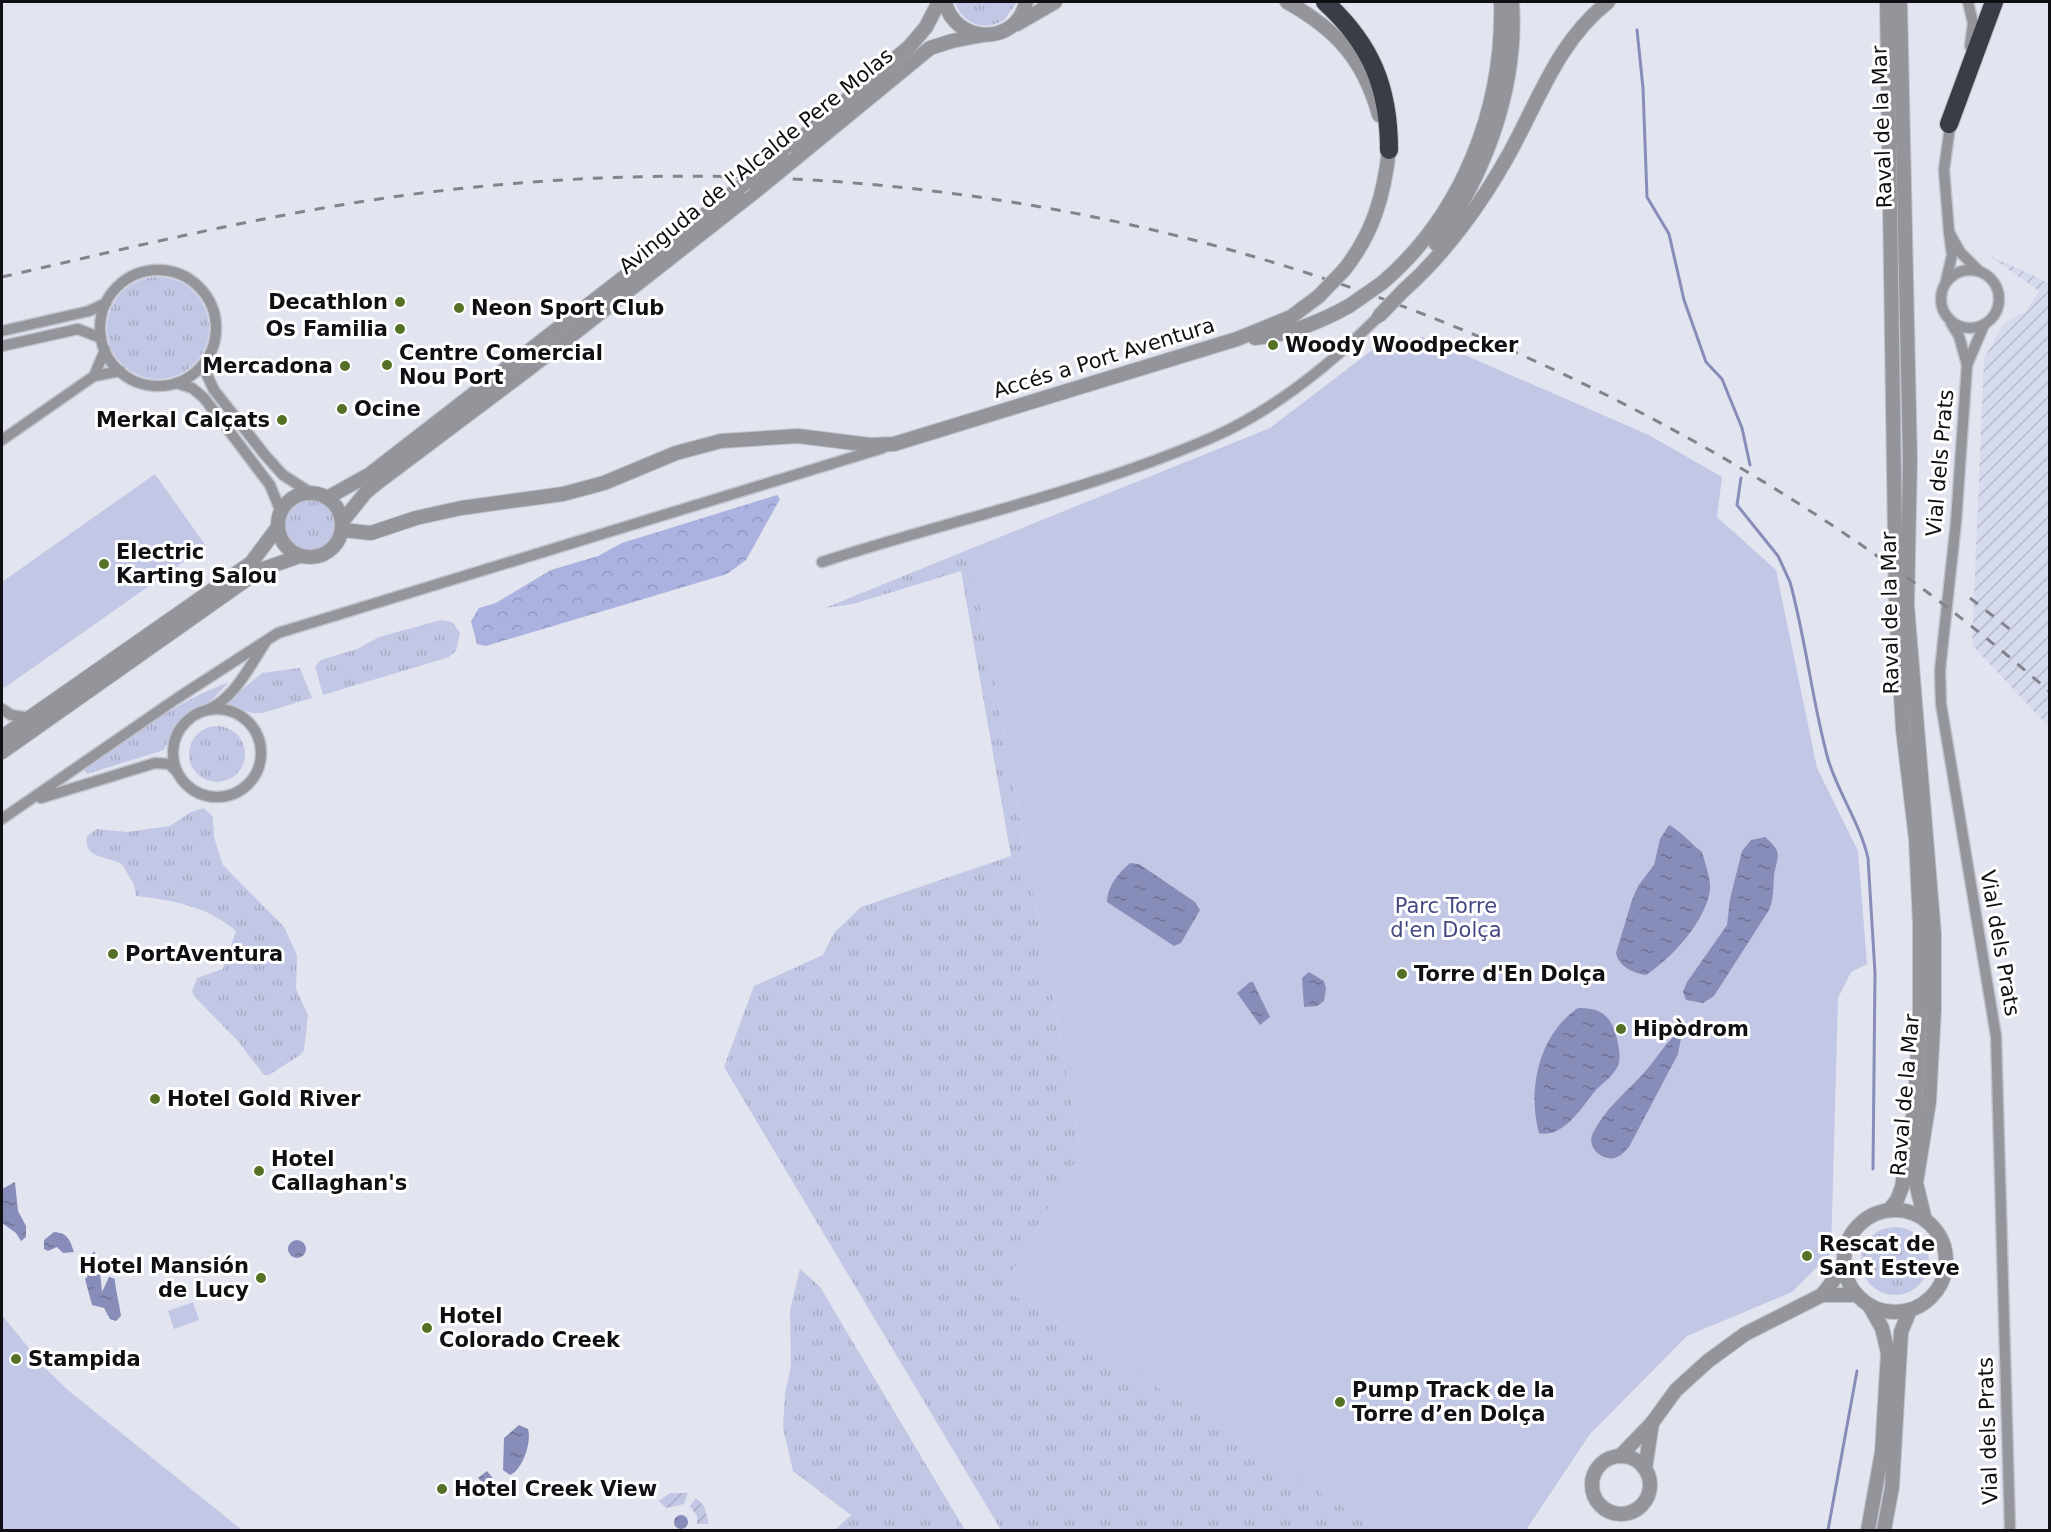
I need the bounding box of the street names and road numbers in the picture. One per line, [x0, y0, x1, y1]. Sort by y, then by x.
street label: Avinguda de l'Alcalde Pere Molas [614, 43, 898, 279]
street label: Raval de la Mar [1867, 45, 1897, 209]
street label: Accés a Port Aventura [990, 313, 1218, 403]
street label: Vial dels Prats [1922, 388, 1958, 538]
street label: Raval de la Mar [1877, 531, 1903, 695]
street label: Vial dels Prats [1975, 868, 2025, 1018]
street label: Raval de la Mar [1886, 1013, 1924, 1177]
street label: Vial dels Prats [1973, 1357, 2003, 1505]

